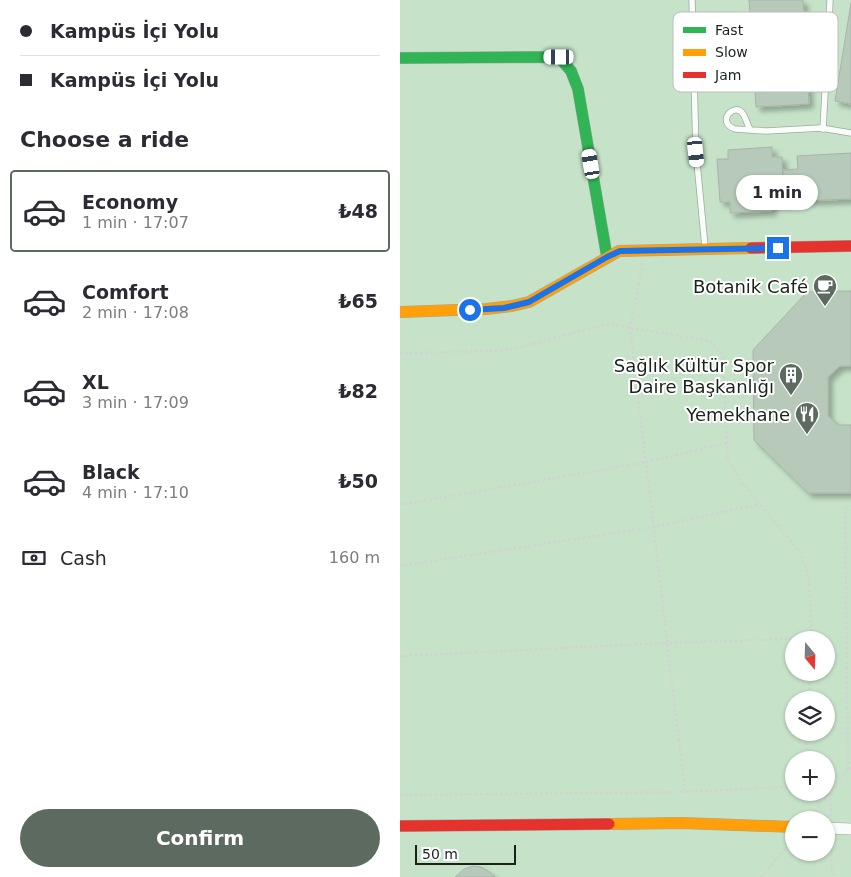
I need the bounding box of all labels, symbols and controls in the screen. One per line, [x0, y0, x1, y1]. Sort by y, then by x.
legend [673, 12, 838, 92]
text: Kampüs İçi Yolu [50, 20, 219, 42]
text: Fast [715, 22, 744, 38]
text: Slow [715, 44, 748, 60]
car [544, 50, 574, 65]
text: Jam [714, 67, 741, 83]
text: Kampüs İçi Yolu [50, 69, 219, 91]
text: Choose a ride [20, 127, 189, 152]
car [686, 136, 705, 168]
car [581, 148, 600, 180]
callout: 1 min [737, 176, 819, 210]
text: 1 min [752, 183, 802, 202]
icon: car [22, 189, 67, 234]
text: Economy [82, 191, 178, 213]
text: ₺48 [338, 200, 378, 222]
text: 1 min · 17:07 [82, 213, 189, 232]
route end [767, 237, 789, 259]
cafe icon: Botanik Café [812, 273, 838, 307]
place label: Botanik Café [693, 276, 808, 297]
icon: car [22, 279, 67, 324]
text: Comfort [82, 281, 169, 303]
text: ₺65 [338, 290, 378, 312]
route start [459, 299, 481, 321]
text: 2 min · 17:08 [82, 303, 189, 322]
place label: Sağlık Kültür Spor Daire Başkanlığı [614, 355, 775, 397]
building icon: Sağlık Kültür Spor Daire Başkanlığı [778, 362, 804, 396]
icon: car [22, 369, 67, 414]
text: XL [82, 371, 109, 393]
text: ₺82 [338, 380, 378, 402]
text: 3 min · 17:09 [82, 393, 189, 412]
restaurant icon: Yemekhane [794, 401, 820, 435]
place label: Yemekhane [685, 404, 790, 425]
icon: car [22, 459, 67, 504]
text: Black [82, 461, 140, 483]
text: ₺50 [338, 470, 378, 492]
text: 4 min · 17:10 [82, 483, 189, 502]
icon: cash [20, 544, 48, 572]
text: Cash [60, 547, 107, 569]
text: 160 m [329, 548, 380, 567]
north arrow [785, 631, 835, 681]
map controls [785, 631, 835, 861]
button: layers [785, 691, 835, 741]
button: + [785, 751, 835, 801]
button: Confirm [20, 809, 380, 867]
button: − [785, 811, 835, 861]
scale bar [415, 842, 516, 865]
text: 50 m [422, 846, 458, 862]

